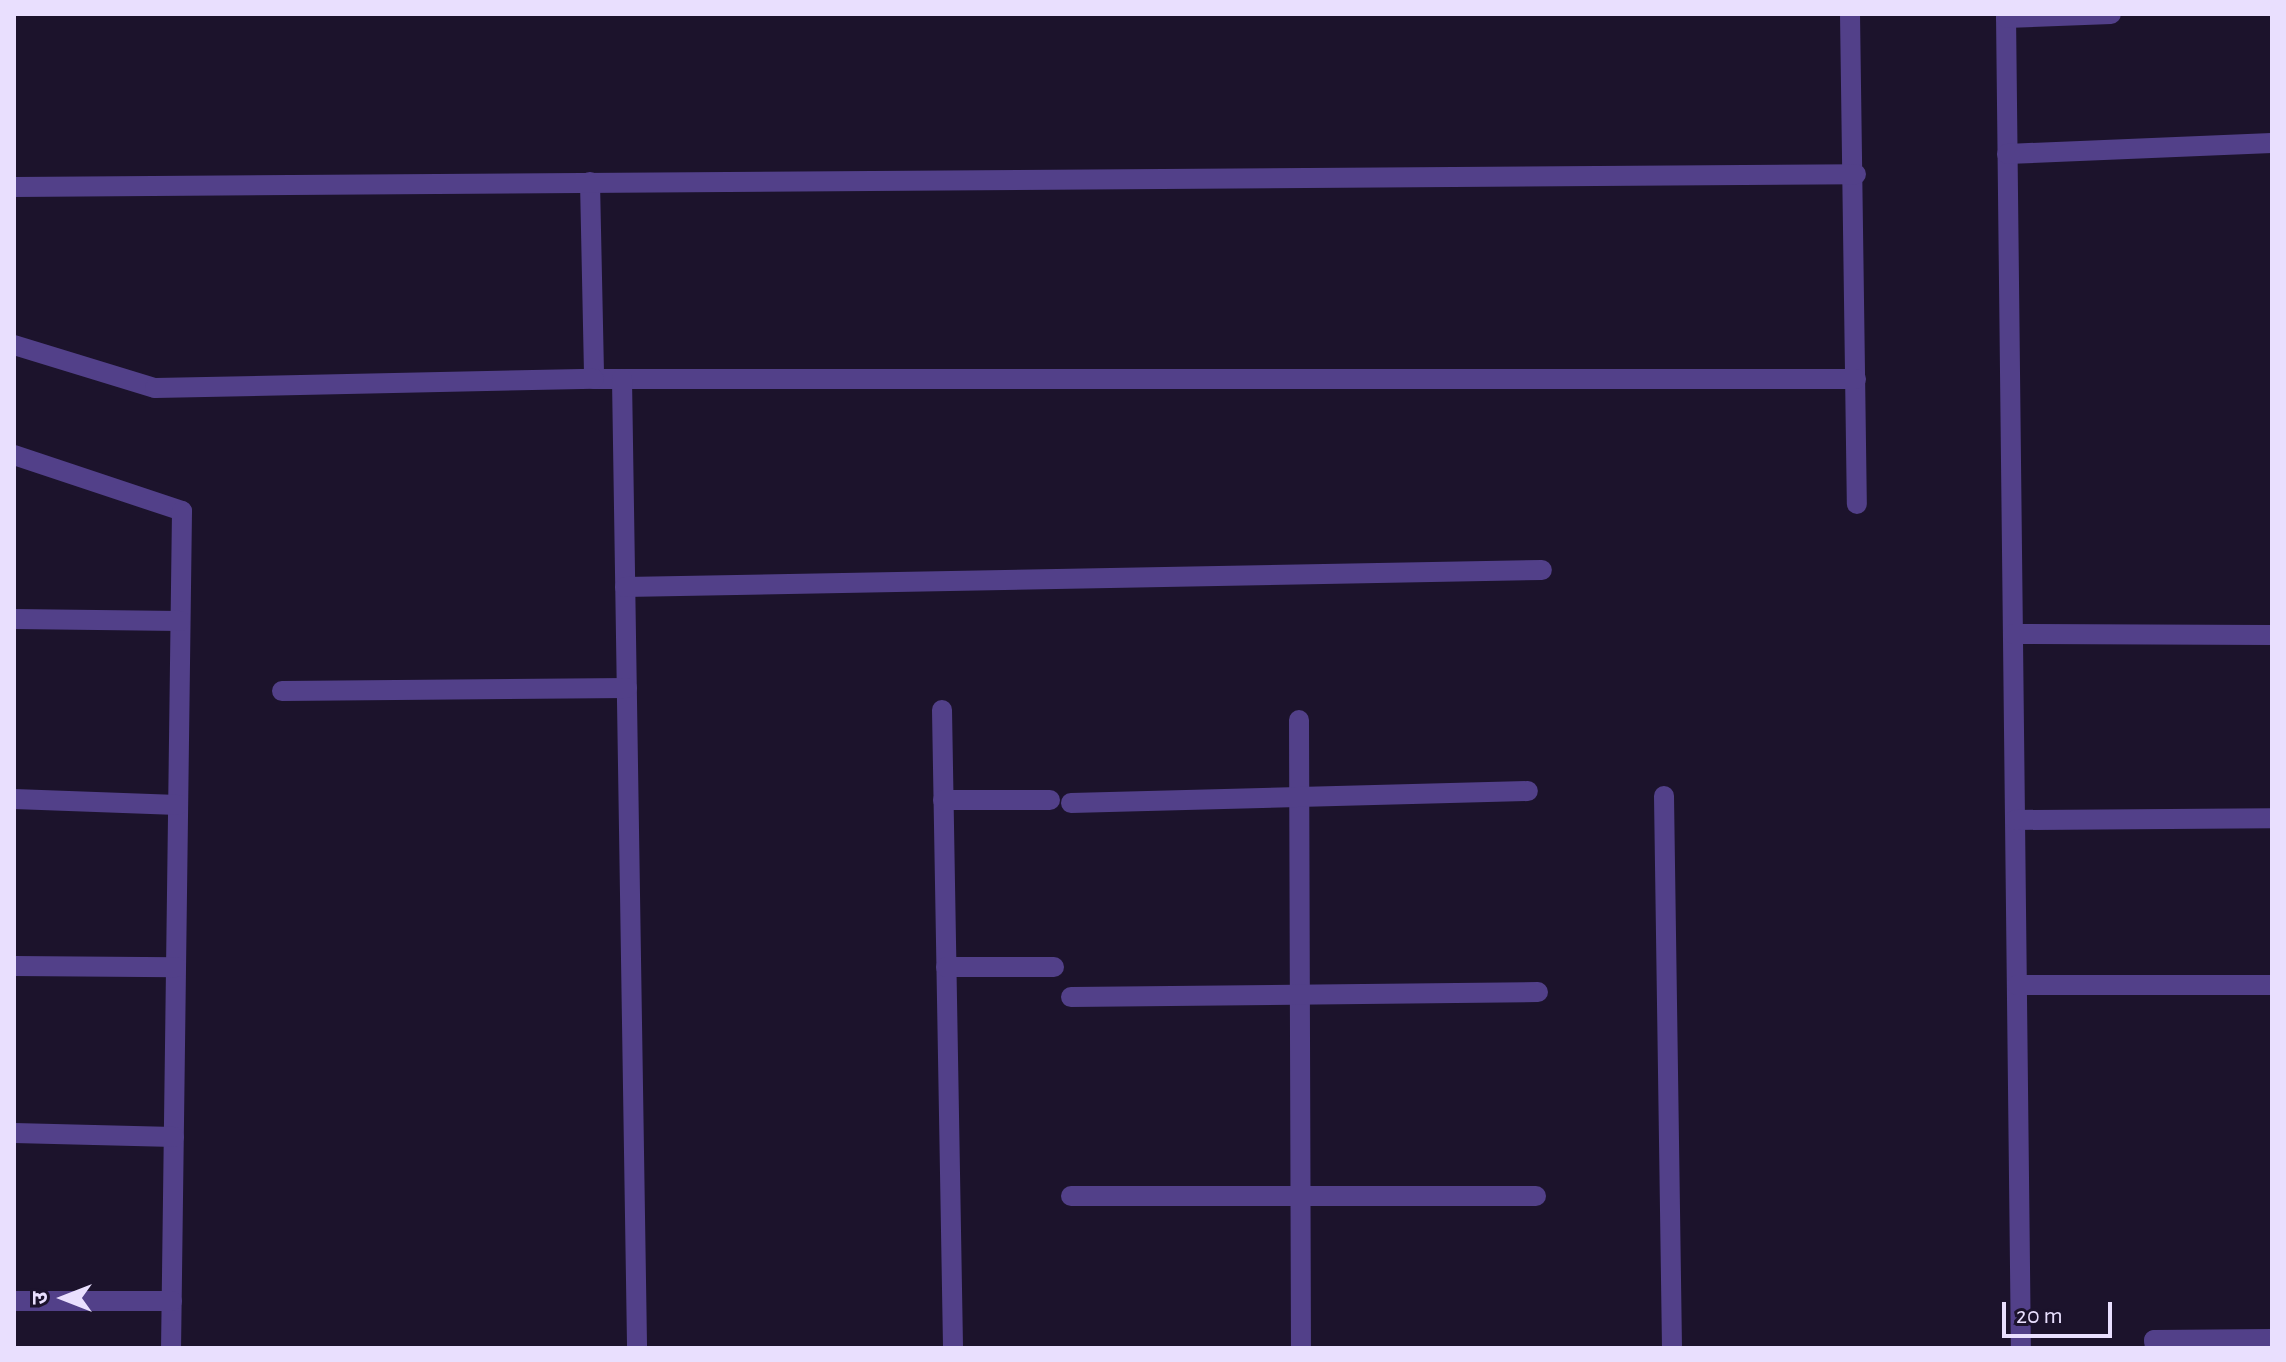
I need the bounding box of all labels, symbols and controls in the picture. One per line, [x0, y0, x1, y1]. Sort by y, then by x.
north arrow [24, 1258, 104, 1338]
scale bar [2006, 1286, 2116, 1336]
text: उ [29, 1292, 51, 1304]
text: 20 m [2016, 1304, 2063, 1328]

